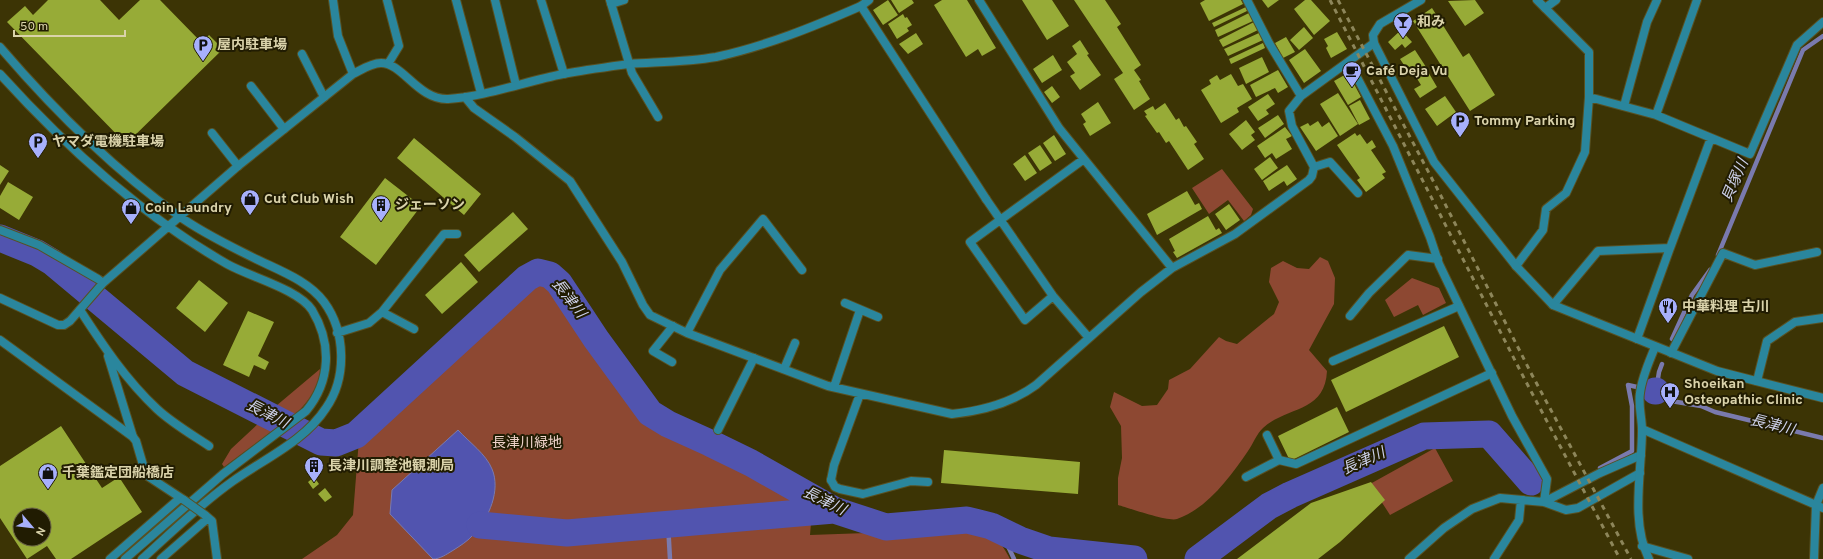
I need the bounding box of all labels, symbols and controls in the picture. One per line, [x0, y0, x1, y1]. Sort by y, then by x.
bar icon: 和み [1392, 11, 1414, 39]
scale bar [14, 12, 125, 38]
place label: 和み [1417, 14, 1445, 31]
text: 50 m [20, 19, 48, 35]
parking icon: 屋内駐車場 [192, 34, 214, 62]
place label: 屋内駐車場 [217, 37, 287, 54]
cafe icon: Café Deja Vu [1341, 60, 1363, 88]
place label: Café Deja Vu [1366, 63, 1448, 80]
parking icon: Tommy Parking [1449, 110, 1471, 138]
place label: Tommy Parking [1474, 113, 1575, 130]
parking icon: ヤマダ電機駐車場 [27, 131, 49, 159]
place label: ヤマダ電機駐車場 [52, 133, 164, 151]
water label: 貝塚川 [1718, 155, 1754, 205]
shop icon: Cut Club Wish [239, 188, 261, 216]
place label: Cut Club Wish [264, 191, 354, 208]
building icon: ジェーソン [370, 194, 392, 222]
shop icon: Coin Laundry [120, 197, 142, 225]
place label: ジェーソン [395, 197, 465, 214]
place label: Coin Laundry [145, 200, 232, 217]
water label: 長津川 [547, 275, 591, 324]
restaurant icon: 中華料理 古川 [1657, 296, 1679, 324]
place label: 中華料理 古川 [1682, 298, 1770, 316]
place label: Shoeikan Osteopathic Clinic [1684, 376, 1803, 409]
hospital icon: Shoeikan Osteopathic Clinic [1659, 381, 1681, 409]
water label: 長津川 [243, 396, 293, 435]
water label: 長津川 [1748, 411, 1798, 441]
park label: 長津川緑地 [492, 435, 562, 452]
water label: 長津川 [1340, 443, 1390, 480]
building icon: 長津川調整池観測局 [303, 455, 325, 483]
place label: 長津川調整池観測局 [328, 458, 454, 475]
shop icon: 千葉鑑定団船橋店 [37, 462, 59, 490]
place label: 千葉鑑定団船橋店 [62, 465, 174, 482]
water label: 長津川 [800, 484, 850, 521]
north arrow [12, 507, 52, 547]
text: N [32, 524, 48, 538]

